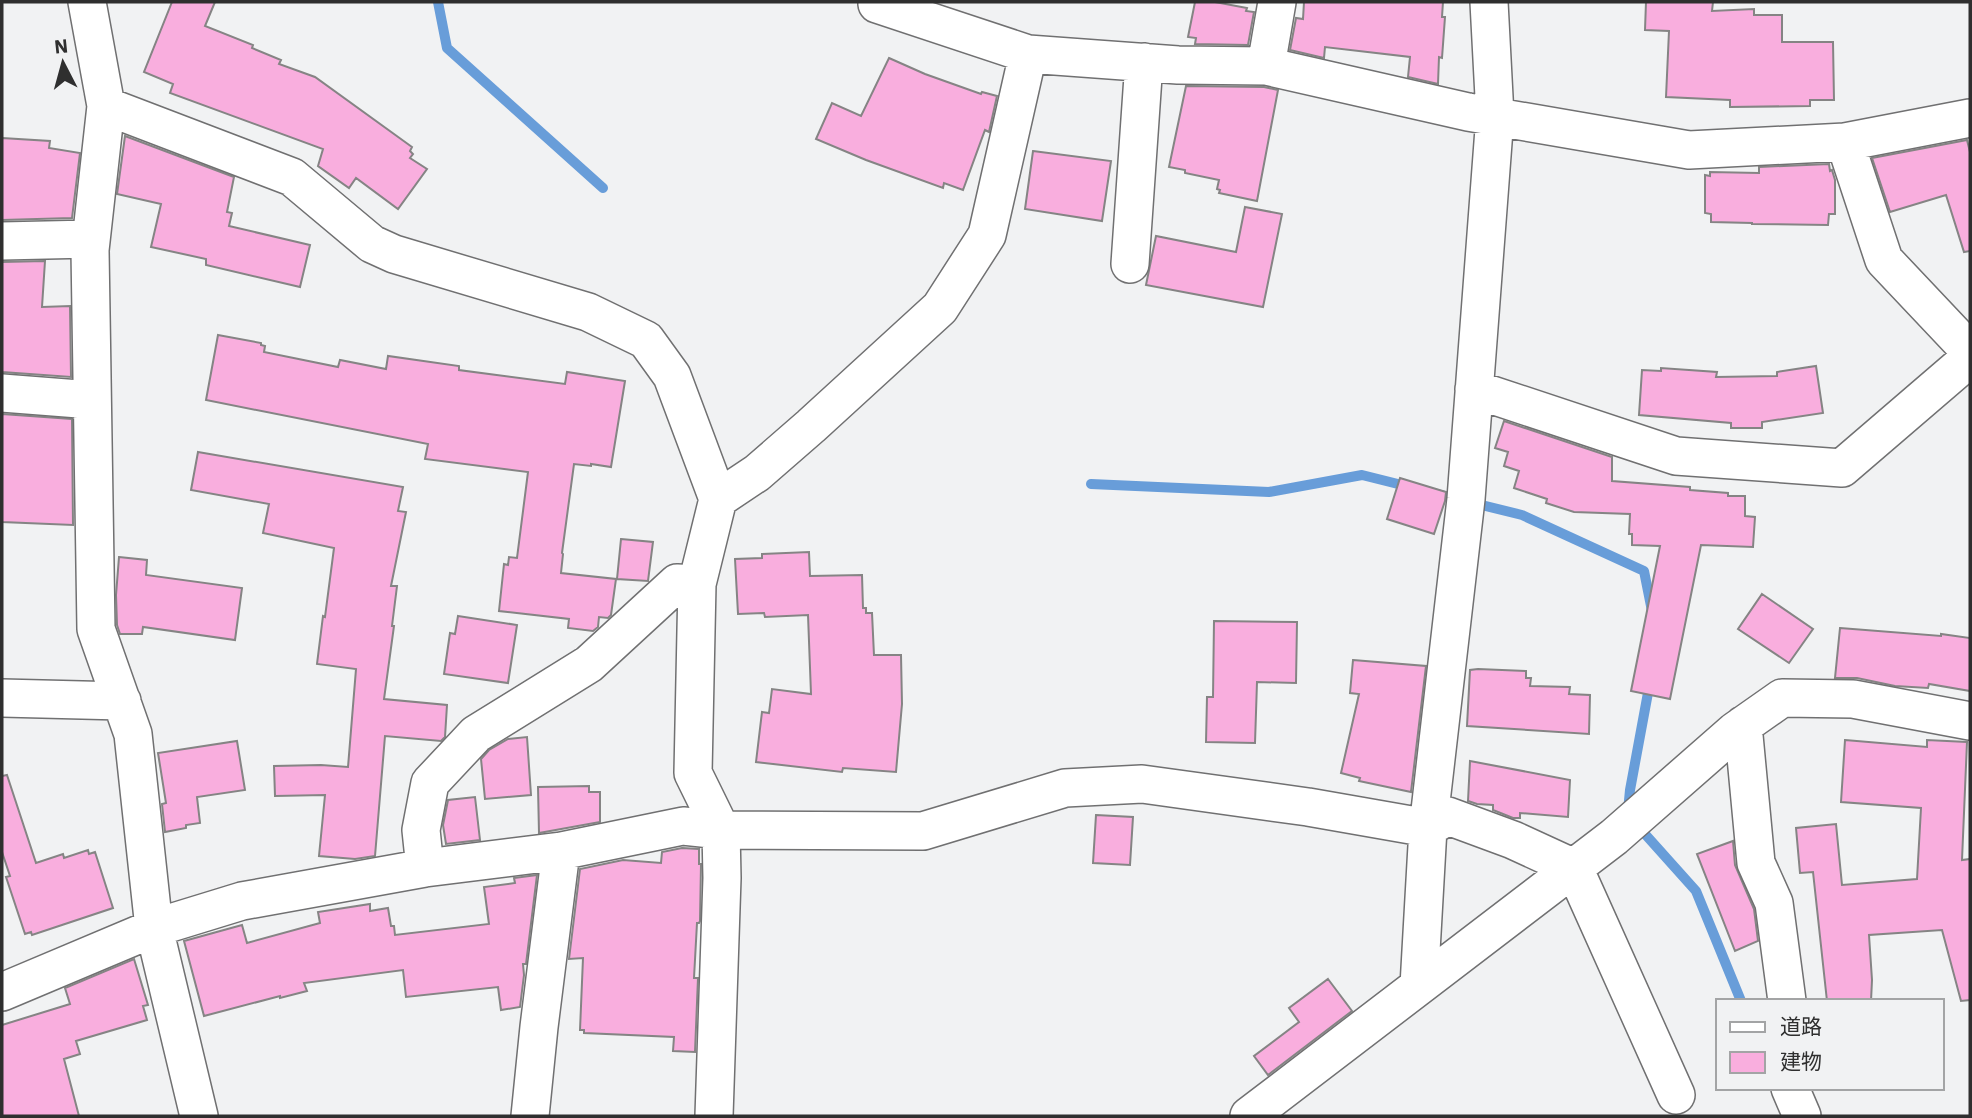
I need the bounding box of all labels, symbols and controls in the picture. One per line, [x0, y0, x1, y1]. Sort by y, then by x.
north arrow [28, 28, 98, 98]
text: N [53, 33, 69, 59]
legend [1716, 999, 1944, 1090]
text: 道路 [1780, 1012, 1822, 1040]
text: 建物 [1780, 1047, 1822, 1075]

